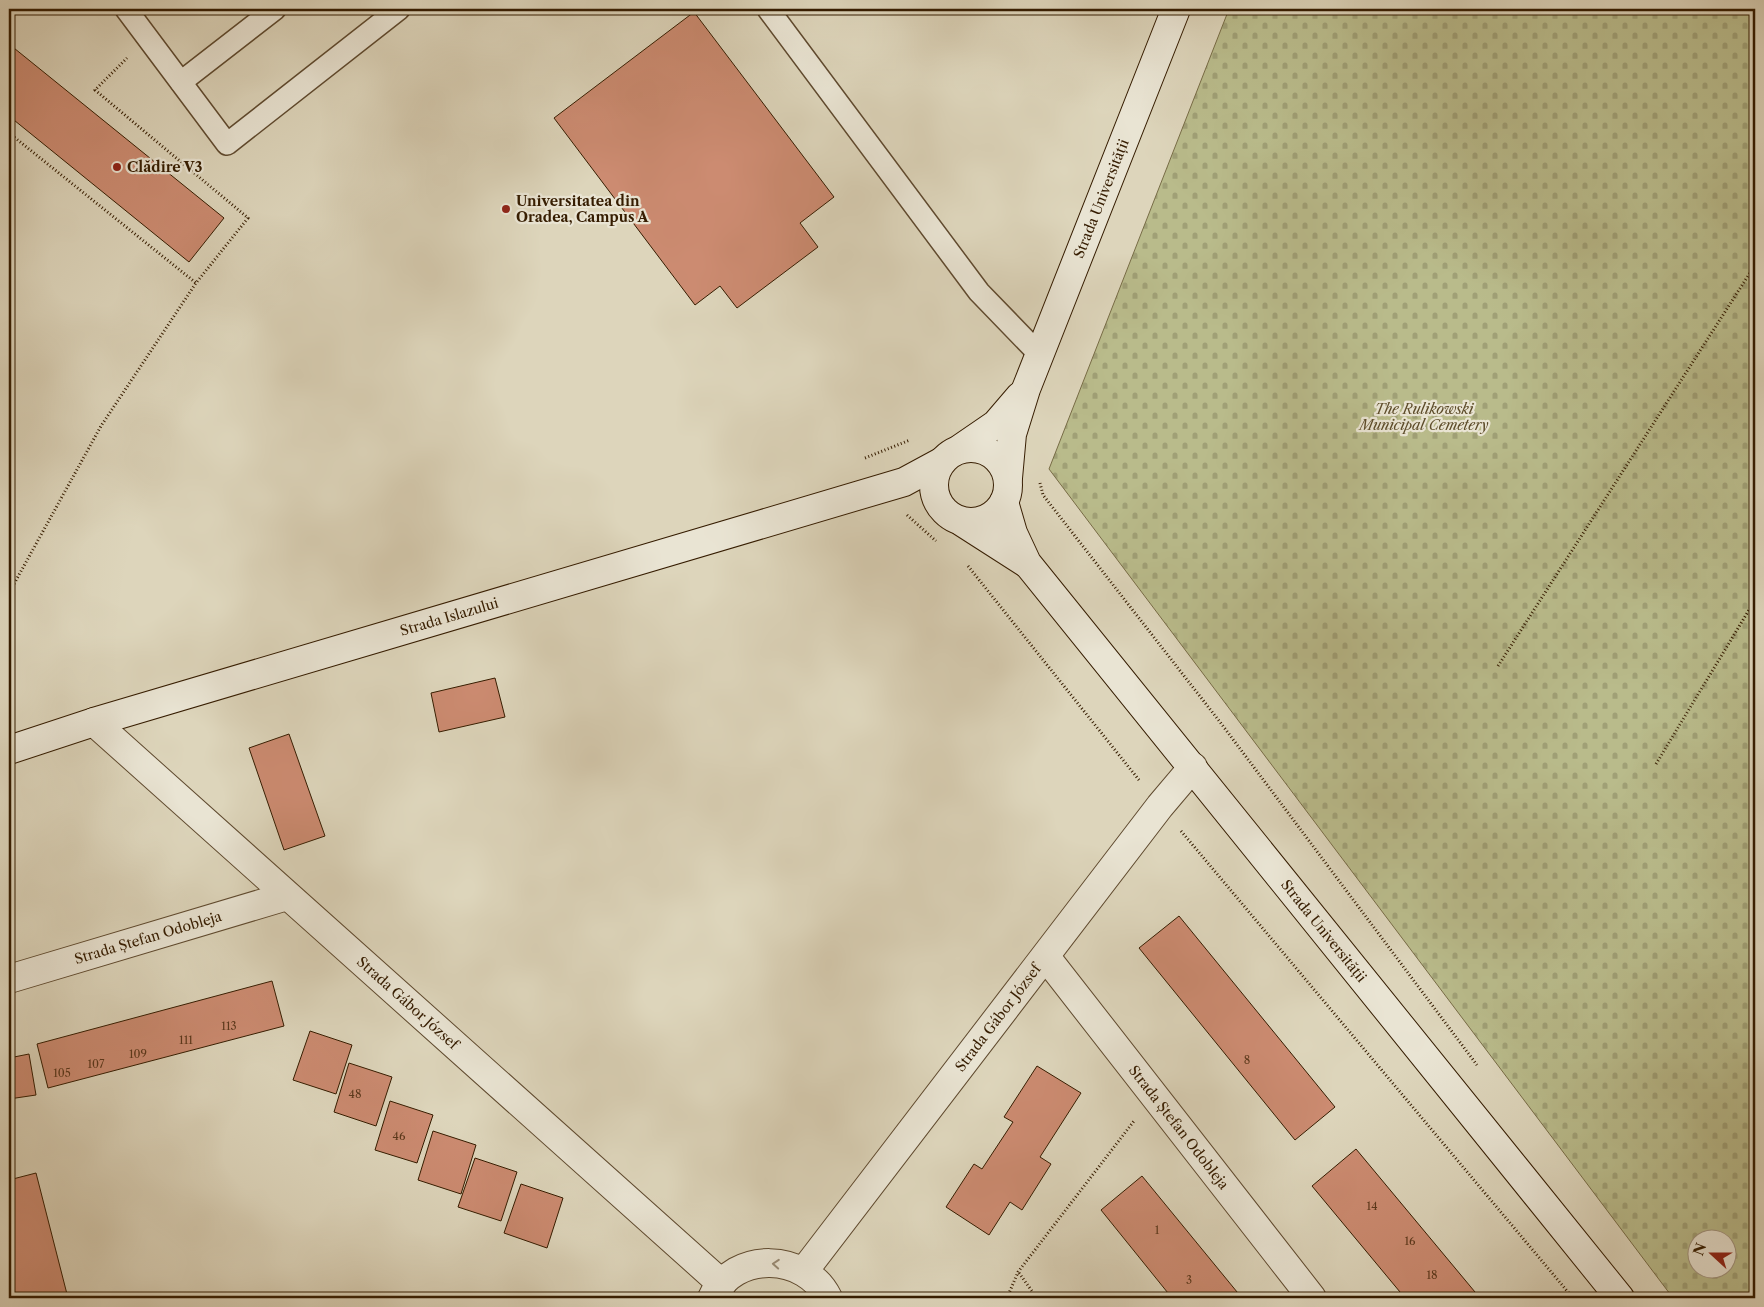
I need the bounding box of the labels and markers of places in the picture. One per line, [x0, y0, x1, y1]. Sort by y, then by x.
place label: Clădire V3 [127, 158, 202, 176]
marker: Clădire V3 [111, 161, 123, 173]
place label: Universitatea din Oradea, Campus A [516, 192, 649, 226]
marker: Universitatea din Oradea, Campus A [500, 203, 512, 215]

